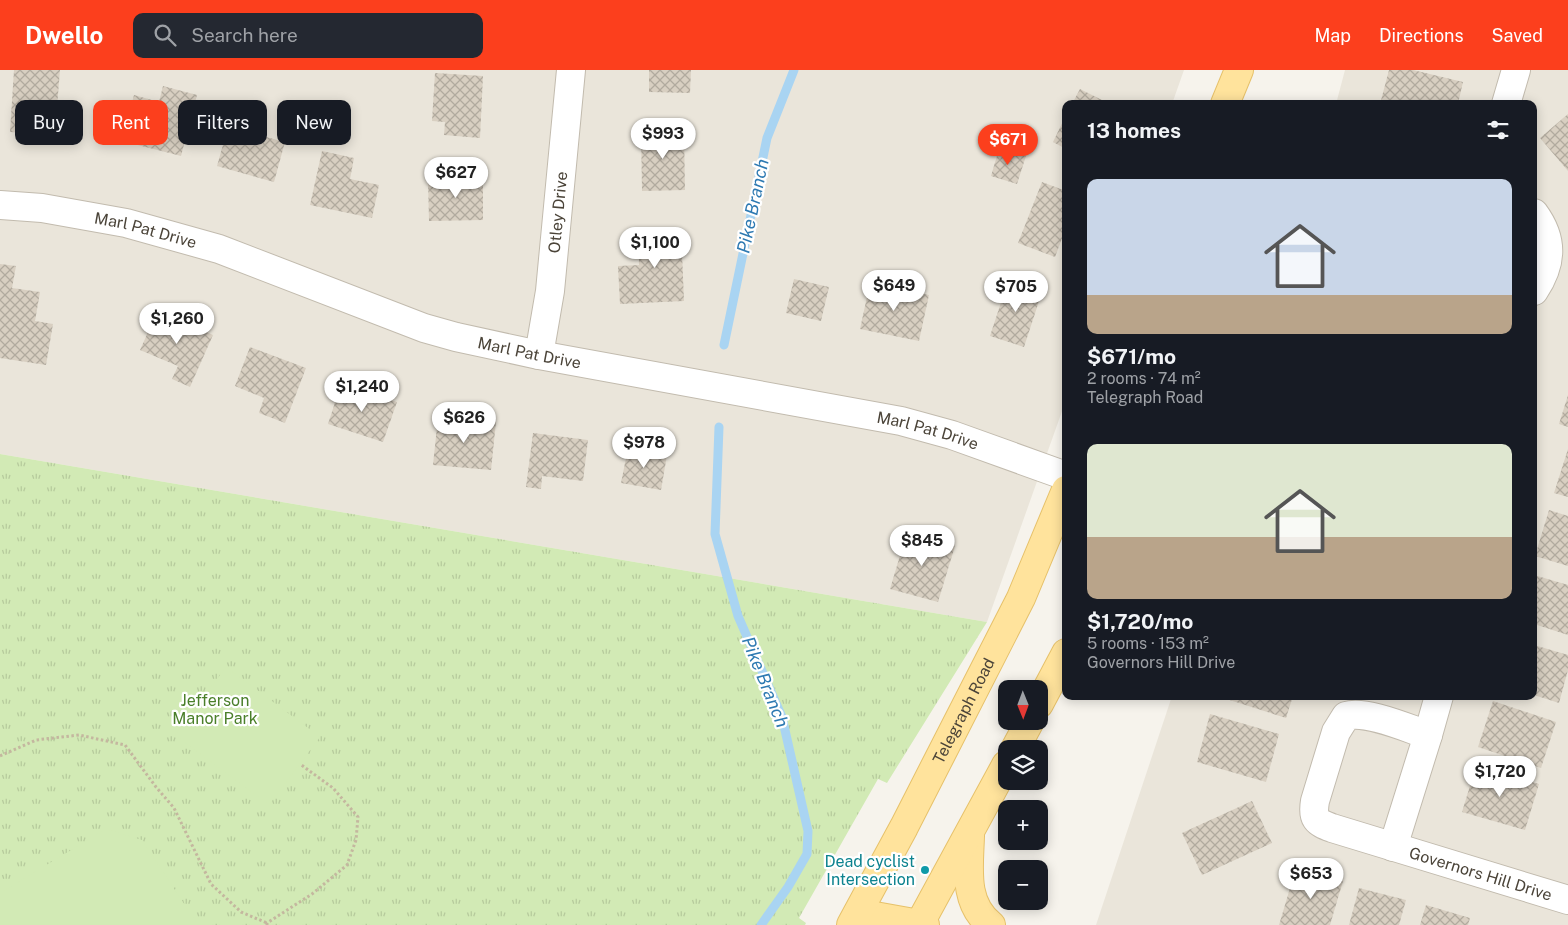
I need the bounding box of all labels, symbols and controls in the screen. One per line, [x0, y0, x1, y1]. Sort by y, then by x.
search box [133, 13, 483, 58]
text: Dwello [25, 21, 103, 49]
icon: search [151, 21, 179, 49]
text: Search here [191, 24, 298, 46]
text: Map [1314, 25, 1351, 46]
text: Directions [1379, 25, 1464, 46]
text: Saved [1492, 25, 1543, 46]
chip: Buy [15, 100, 83, 145]
chip: Rent [93, 100, 168, 145]
chip: Filters [178, 100, 267, 145]
chip: New [277, 100, 351, 145]
icon: filters [1484, 116, 1512, 144]
pin: $993 [633, 118, 693, 160]
text: 13 homes [1087, 118, 1181, 143]
text: $993 [642, 124, 684, 143]
pin: $671 [978, 124, 1038, 166]
text: $671 [989, 130, 1027, 149]
pin: $627 [426, 156, 486, 199]
water label: Pike Branch [732, 157, 773, 255]
text: $627 [435, 163, 477, 182]
street label: Otley Drive [545, 171, 571, 254]
street label: Marl Pat Drive [93, 209, 199, 252]
icon: home [1255, 211, 1345, 301]
pin: $1,100 [614, 226, 696, 269]
text: $1,100 [630, 233, 680, 252]
pin: $649 [864, 270, 924, 312]
pin: $705 [986, 270, 1046, 313]
text: $649 [873, 276, 915, 295]
text: $705 [995, 277, 1037, 296]
pin: $1,260 [136, 302, 218, 345]
text: $1,260 [150, 309, 204, 328]
street label: Marl Pat Drive [476, 333, 583, 372]
text: $671/mo [1087, 344, 1176, 369]
text: 2 rooms · 74 m² [1087, 369, 1201, 388]
pin: $1,240 [321, 370, 403, 413]
text: $1,240 [335, 377, 389, 396]
text: Telegraph Road [1087, 388, 1203, 407]
pin: $626 [434, 402, 494, 444]
text: $626 [443, 408, 485, 427]
street label: Marl Pat Drive [875, 408, 981, 454]
pin: $978 [614, 426, 674, 469]
text: $978 [623, 433, 665, 452]
icon: home [1255, 476, 1345, 566]
pin: $845 [892, 524, 952, 567]
text: $845 [901, 531, 943, 550]
text: $1,720/mo [1087, 609, 1193, 634]
water label: Pike Branch [738, 633, 793, 730]
text: 5 rooms · 153 m² [1087, 634, 1209, 653]
text: Governors Hill Drive [1087, 653, 1235, 672]
street label: Telegraph Road [929, 655, 999, 767]
north arrow [998, 680, 1048, 730]
map controls [998, 680, 1048, 910]
park label: Jefferson Manor Park [172, 691, 258, 728]
button: layers [998, 740, 1048, 790]
pin: $1,720 [1459, 756, 1541, 798]
text: $1,720 [1474, 762, 1526, 781]
button: + [998, 800, 1048, 850]
street label: Governors Hill Drive [1407, 843, 1554, 905]
place label: Dead cyclist Intersection [824, 852, 915, 889]
pin: $653 [1281, 858, 1341, 900]
button: − [998, 860, 1048, 910]
marker: Dead cyclist Intersection [919, 864, 931, 876]
text: $653 [1290, 864, 1332, 883]

